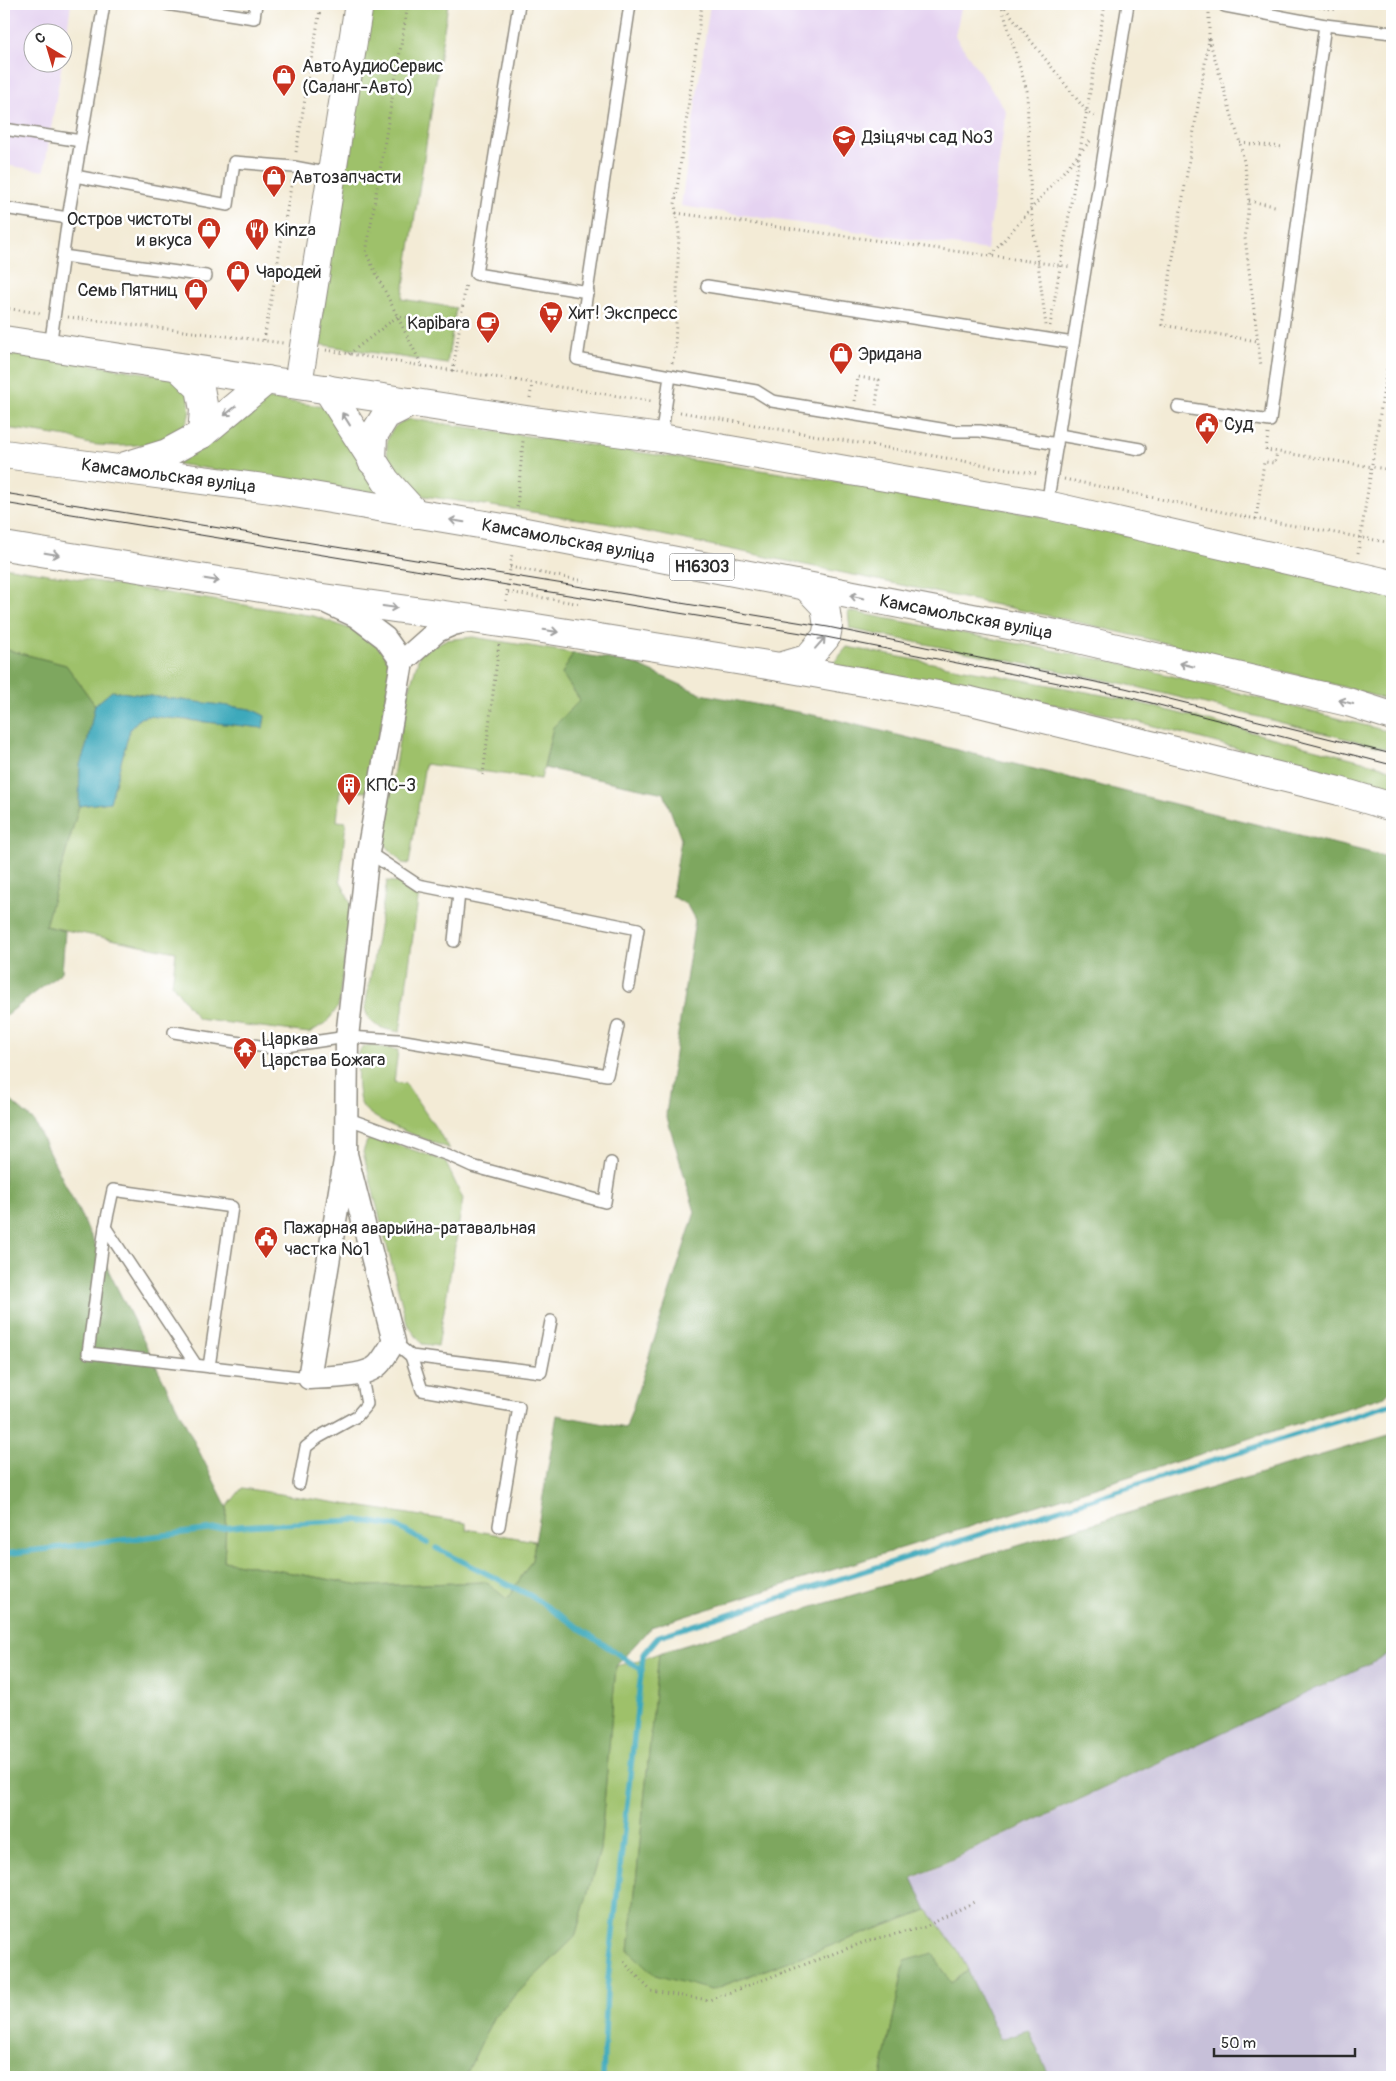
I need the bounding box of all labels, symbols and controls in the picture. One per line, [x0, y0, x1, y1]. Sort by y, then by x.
north arrow [22, 22, 72, 72]
text: С [32, 29, 49, 48]
place label: АвтоАудиоСервис (Саланг-Авто) [302, 55, 444, 99]
shop icon: АвтоАудиоСервис (Саланг-Авто) [271, 63, 297, 97]
school or university icon: Дзіцячы сад №3 [831, 124, 857, 158]
place label: Дзіцячы сад №3 [861, 126, 993, 149]
shop icon: Автозапчасти [261, 164, 287, 198]
place label: Автозапчасти [292, 166, 401, 189]
place label: Остров чистоты и вкуса [67, 208, 192, 252]
shop icon: Остров чистоты и вкуса [196, 216, 222, 250]
restaurant icon: Kinza [244, 217, 270, 251]
place label: Kinza [274, 219, 316, 242]
shop icon: Чародей [225, 259, 251, 293]
place label: Чародей [256, 261, 322, 284]
shop icon: Семь Пятниц [183, 277, 209, 311]
place label: Семь Пятниц [77, 279, 178, 302]
supermarket icon: Хит! Экспресс [538, 300, 564, 334]
place label: Хит! Экспресс [568, 302, 678, 325]
cafe icon: Kapibara [475, 310, 501, 344]
place label: Kapibara [407, 312, 470, 335]
shop icon: Эридана [828, 341, 854, 375]
place label: Эридана [858, 343, 922, 366]
one-way arrow [223, 405, 236, 416]
public building icon: Суд [1194, 411, 1220, 445]
one-way arrow [341, 412, 351, 426]
place label: Суд [1224, 413, 1254, 436]
street label: Камсамольская вуліца [80, 453, 257, 498]
street label: Камсамольская вуліца [480, 513, 657, 568]
one-way arrow [449, 516, 465, 526]
one-way arrow [44, 549, 60, 559]
road number: Н16303 [670, 554, 734, 580]
one-way arrow [204, 575, 220, 585]
street label: Камсамольская вуліца [878, 589, 1054, 645]
one-way arrow [849, 591, 865, 601]
one-way arrow [382, 603, 398, 613]
one-way arrow [543, 626, 559, 636]
one-way arrow [815, 637, 826, 650]
one-way arrow [1180, 660, 1196, 669]
one-way arrow [1338, 697, 1354, 706]
building icon: КПС-3 [336, 772, 362, 806]
place label: КПС-3 [366, 774, 416, 797]
place label: Царква Царства Божага [262, 1028, 385, 1072]
temple icon: Царква Царства Божага [232, 1036, 258, 1070]
place label: Пажарная аварыйна-ратавальная частка №1 [284, 1217, 536, 1261]
public building icon: Пажарная аварыйна-ратавальная частка №1 [253, 1225, 279, 1259]
scale bar [1214, 2026, 1355, 2058]
text: 50 m [1221, 2034, 1256, 2053]

